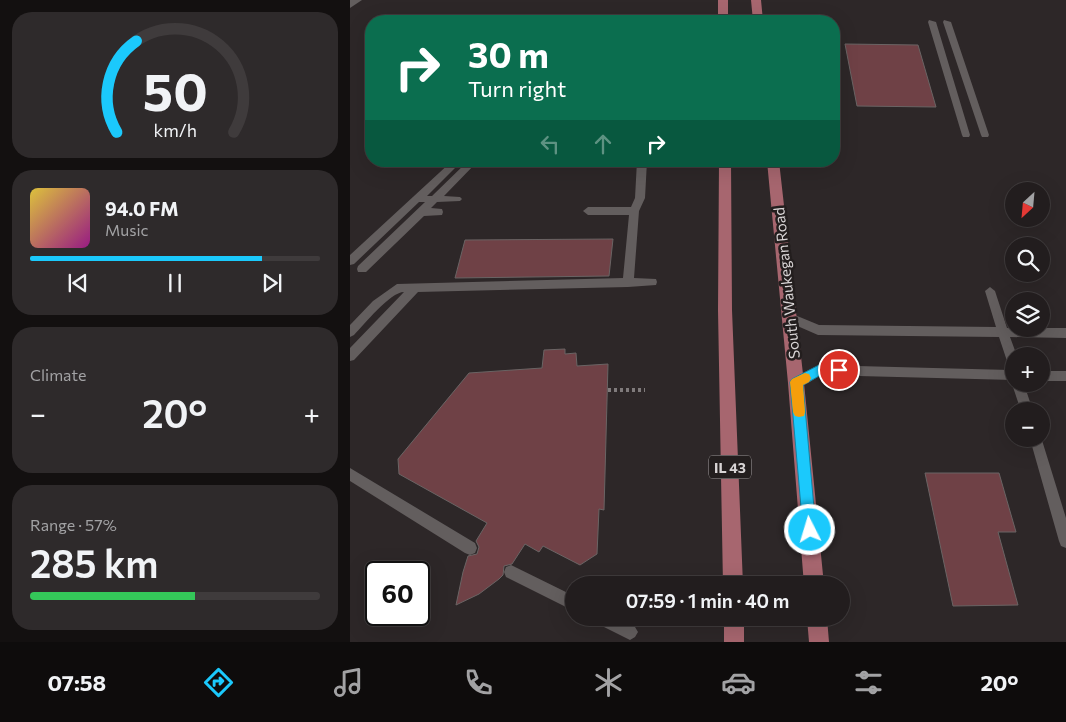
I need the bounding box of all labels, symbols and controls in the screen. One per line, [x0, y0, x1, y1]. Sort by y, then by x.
text: 30 m [468, 32, 549, 75]
icon: right [385, 35, 450, 100]
text: 50 [143, 58, 207, 122]
text: Turn right [468, 75, 566, 102]
text: km/h [153, 119, 197, 141]
icon: left [536, 130, 564, 158]
icon: ahead [589, 130, 617, 158]
icon: right [642, 130, 670, 158]
north arrow [1005, 182, 1050, 228]
map controls [1005, 182, 1050, 447]
text: 94.0 FM [105, 197, 179, 220]
street label: South Waukegan Road [769, 206, 803, 360]
text: Music [105, 220, 149, 239]
button: search [1005, 237, 1050, 282]
icon: previous [64, 269, 92, 297]
icon: pause [161, 269, 189, 297]
icon: next [258, 269, 286, 297]
button: layers [1005, 292, 1050, 337]
button: + [1005, 347, 1050, 392]
pin [818, 349, 860, 391]
icon: arrive [825, 356, 853, 384]
text: Climate [30, 365, 86, 384]
text: 20° [142, 389, 207, 436]
text: − [30, 396, 46, 430]
text: + [304, 396, 320, 430]
button: − [1005, 402, 1050, 447]
road number: IL 43 [709, 456, 751, 478]
position arrow [783, 503, 835, 555]
text: Range · 57% [30, 515, 117, 534]
text: 285 km [30, 539, 158, 586]
speed limit sign: 60 [365, 561, 430, 626]
text: 07:59 · 1 min · 40 m [626, 589, 789, 612]
icon: directions [201, 665, 236, 700]
icon: music [331, 665, 366, 700]
icon: phone [461, 665, 496, 700]
icon: climate [591, 665, 626, 700]
icon: car [721, 665, 756, 700]
icon: filters [851, 665, 886, 700]
text: 07:58 [47, 669, 106, 696]
text: 20° [980, 669, 1018, 696]

